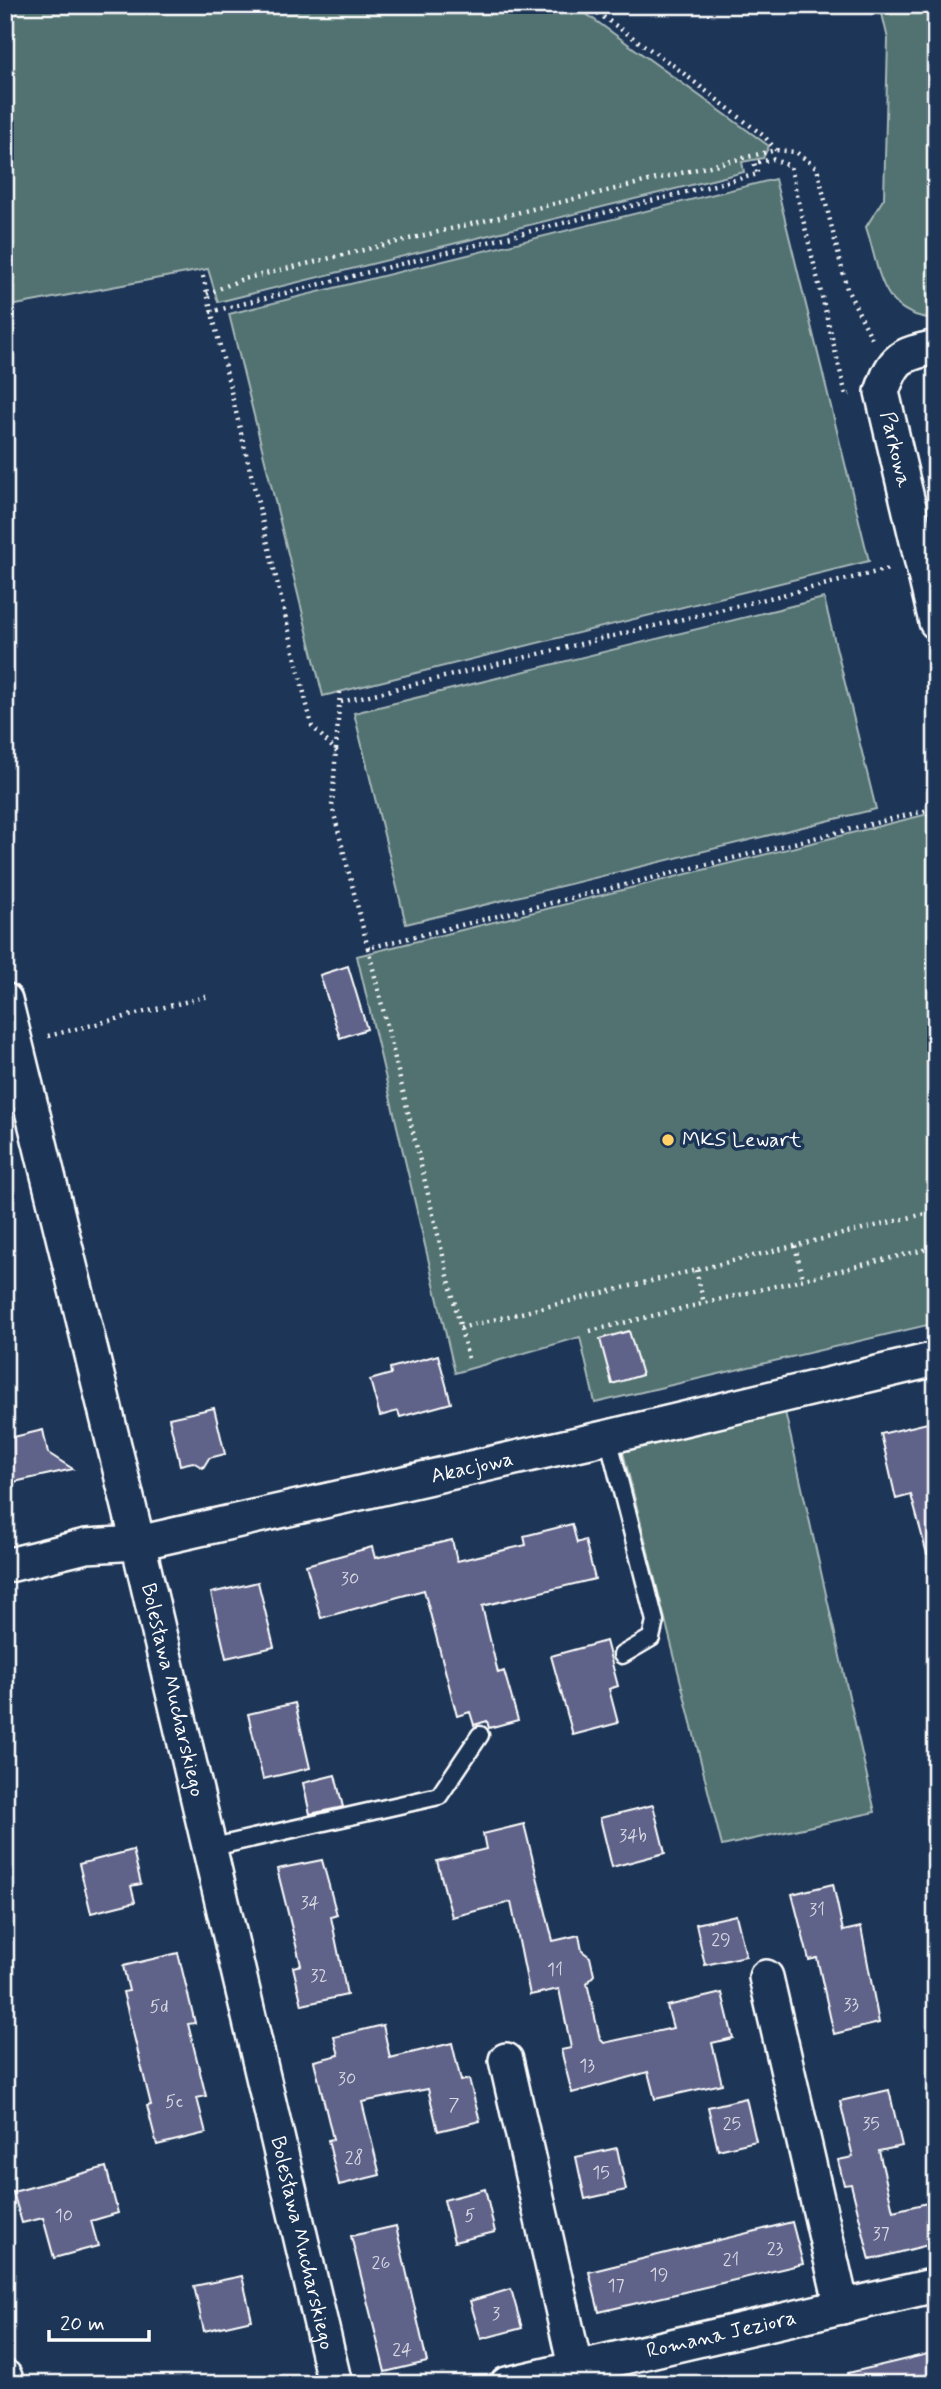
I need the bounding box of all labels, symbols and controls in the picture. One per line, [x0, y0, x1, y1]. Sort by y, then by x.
street label: Parkowa [873, 409, 918, 490]
place label: MKS Lewart [682, 1126, 802, 1154]
marker: MKS Lewart [660, 1132, 676, 1148]
street label: Akacjowa [428, 1445, 516, 1491]
house number: 30 [341, 1567, 359, 1591]
street label: Bolesława Mucharskiego [134, 1580, 211, 1800]
house number: 34b [619, 1824, 647, 1848]
house number: 34 [300, 1891, 320, 1915]
house number: 31 [809, 1898, 825, 1922]
house number: 29 [711, 1928, 731, 1952]
house number: 11 [547, 1958, 563, 1982]
house number: 32 [310, 1964, 328, 1988]
house number: 33 [843, 1993, 859, 2017]
house number: 5d [149, 1995, 169, 2019]
house number: 13 [579, 2054, 595, 2078]
house number: 30 [338, 2067, 356, 2091]
house number: 5c [165, 2090, 183, 2114]
house number: 7 [449, 2093, 460, 2117]
house number: 25 [723, 2112, 741, 2136]
house number: 35 [862, 2112, 880, 2136]
street label: Bolesława Mucharskiego [263, 2133, 341, 2353]
house number: 28 [345, 2146, 363, 2170]
house number: 15 [592, 2161, 610, 2185]
house number: 10 [55, 2204, 73, 2228]
house number: 5 [465, 2204, 476, 2228]
house number: 37 [872, 2222, 890, 2246]
house number: 23 [767, 2237, 784, 2261]
house number: 21 [723, 2248, 739, 2272]
house number: 26 [372, 2251, 390, 2275]
house number: 19 [650, 2263, 668, 2287]
house number: 17 [607, 2274, 625, 2298]
scale bar [49, 2298, 149, 2342]
house number: 3 [492, 2302, 500, 2326]
street label: Romana Jeziora [644, 2304, 799, 2365]
text: 20 m [60, 2310, 105, 2338]
house number: 24 [392, 2338, 412, 2362]

